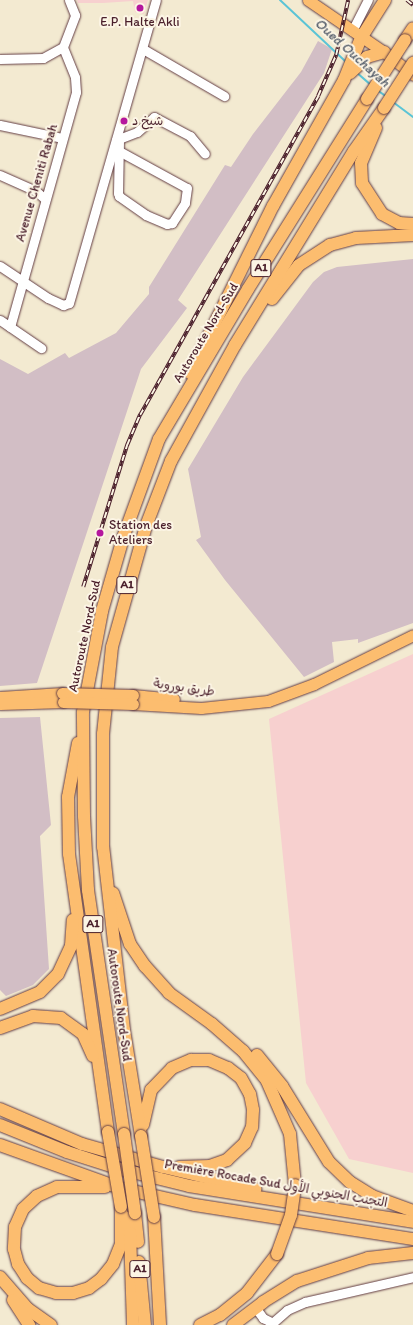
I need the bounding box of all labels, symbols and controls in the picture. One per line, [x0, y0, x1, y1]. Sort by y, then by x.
marker: E.P. Halte Akli [135, 3, 145, 13]
place label: E.P. Halte Akli [100, 14, 180, 30]
water label: Oued Ouchayah [311, 15, 393, 91]
place label: شيخ د [132, 113, 163, 129]
marker: شيخ د [119, 116, 129, 126]
street label: Avenue Cheniti Rabah [13, 123, 61, 243]
road number: A1 [250, 258, 272, 278]
street label: Autoroute Nord-Sud [170, 280, 242, 386]
place label: Station des Ateliers [109, 518, 172, 549]
marker: Station des Ateliers [94, 527, 106, 539]
road number: A1 [116, 575, 138, 595]
street label: Autoroute Nord-Sud [66, 579, 104, 693]
street label: طريق بوروبة [152, 676, 216, 700]
road number: A1 [82, 914, 104, 934]
street label: Autoroute Nord-Sud [103, 948, 135, 1062]
street label: Première Rocade Sud التجنب الجنوبي الأول [163, 1157, 389, 1211]
road number: A1 [129, 1259, 151, 1279]

